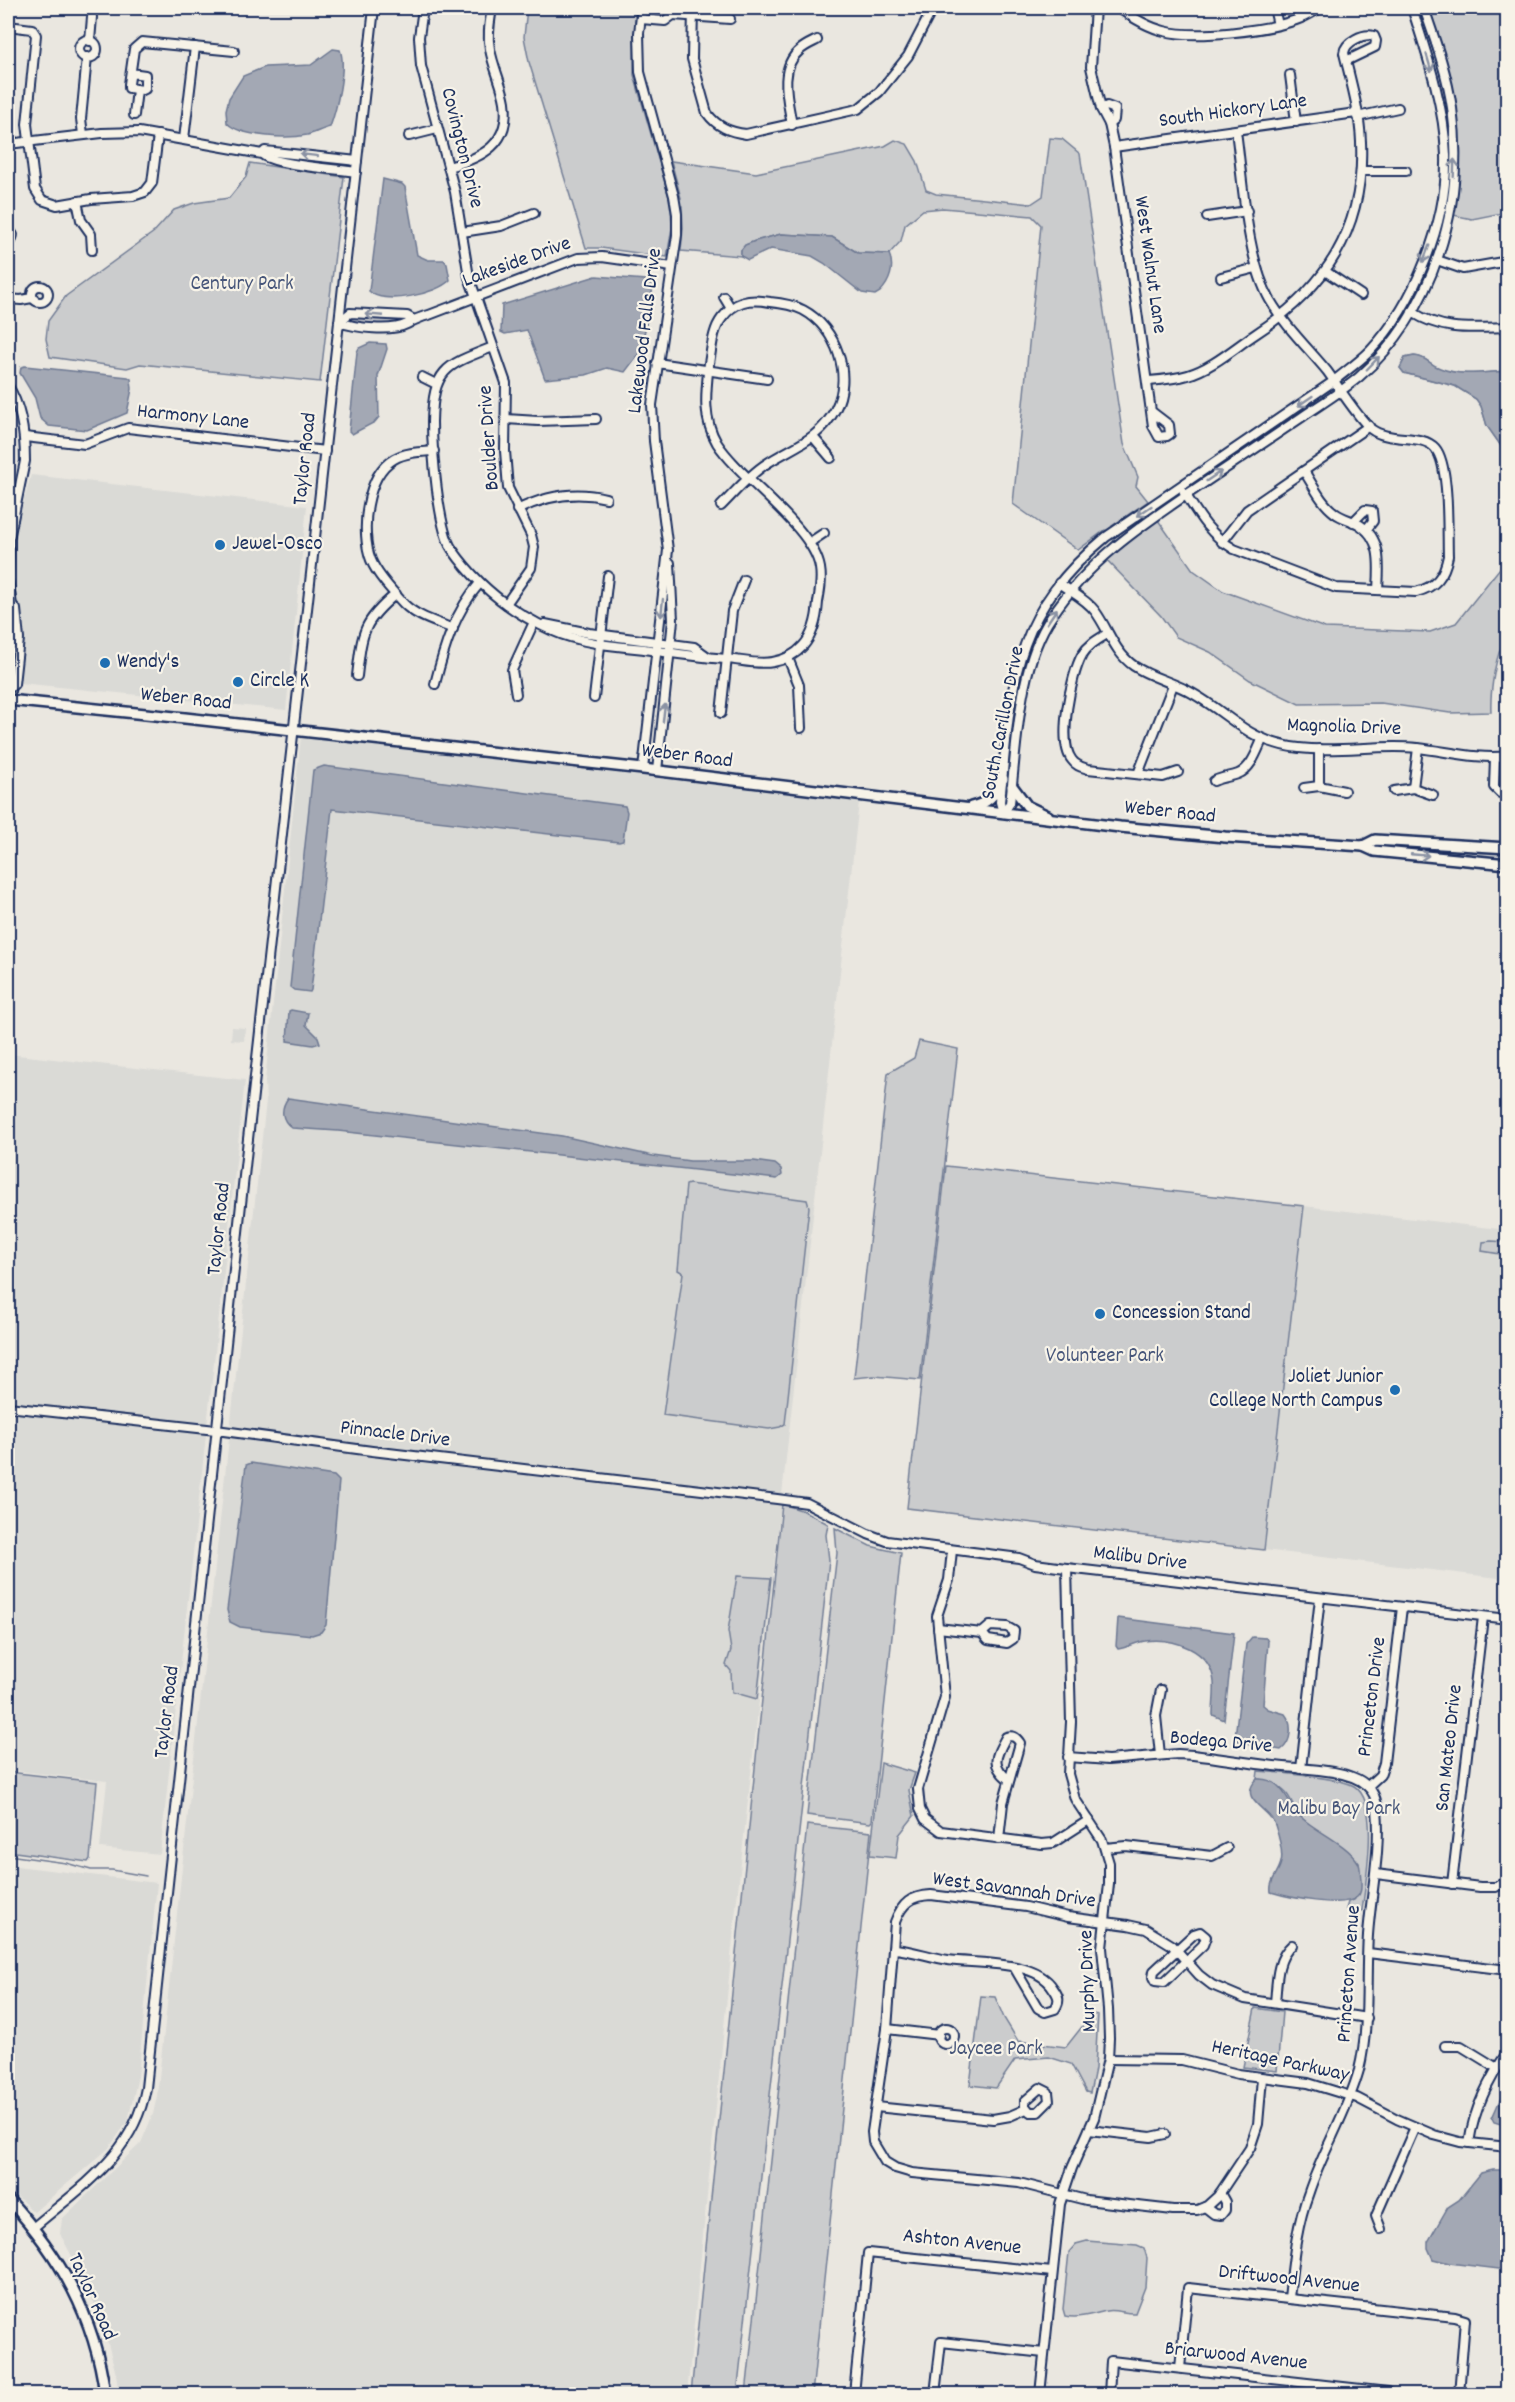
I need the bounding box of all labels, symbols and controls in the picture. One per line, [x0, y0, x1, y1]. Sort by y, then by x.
one-way arrow [1424, 54, 1435, 73]
street label: Covington Drive [432, 85, 490, 211]
street label: South Hickory Lane [1157, 87, 1309, 137]
one-way arrow [299, 149, 319, 160]
one-way arrow [1449, 159, 1460, 179]
street label: West Walnut Lane [1125, 194, 1173, 336]
street label: Lakeside Drive [459, 230, 575, 296]
one-way arrow [1420, 244, 1431, 263]
street label: Lakewood Falls Drive [621, 247, 671, 415]
park label: Century Park [190, 270, 294, 300]
one-way arrow [365, 309, 385, 320]
one-way arrow [1365, 356, 1380, 371]
street label: Boulder Drive [471, 384, 509, 492]
one-way arrow [1297, 395, 1313, 407]
street label: Harmony Lane [135, 397, 251, 439]
street label: Taylor Road [286, 411, 326, 507]
one-way arrow [1206, 470, 1223, 483]
one-way arrow [1136, 505, 1153, 517]
place label: Jewel-Osco [232, 530, 323, 560]
marker: Jewel-Osco [213, 538, 227, 552]
one-way arrow [656, 597, 667, 617]
one-way arrow [1046, 609, 1058, 625]
street label: South Carillon Drive [974, 644, 1034, 802]
place label: Wendy's [117, 648, 179, 678]
marker: Wendy's [98, 656, 112, 670]
place label: Circle K [250, 667, 309, 697]
marker: Circle K [231, 675, 245, 689]
street label: Weber Road [139, 680, 233, 720]
one-way arrow [658, 704, 669, 723]
street label: Magnolia Drive [1286, 711, 1402, 745]
street label: Weber Road [640, 737, 734, 777]
street label: Weber Road [1123, 793, 1217, 833]
one-way arrow [1410, 850, 1430, 861]
street label: Taylor Road [200, 1181, 240, 1277]
place label: Concession Stand [1112, 1299, 1251, 1329]
marker: Concession Stand [1093, 1307, 1107, 1321]
park label: Volunteer Park [1046, 1342, 1164, 1372]
place label: Joliet Junior College North Campus [1209, 1363, 1383, 1417]
marker: Joliet Junior College North Campus [1388, 1383, 1402, 1397]
street label: Pinnacle Drive [338, 1413, 452, 1457]
street label: Malibu Drive [1091, 1538, 1189, 1580]
street label: Princeton Drive [1351, 1635, 1395, 1759]
street label: Taylor Road [147, 1664, 189, 1760]
street label: San Mateo Drive [1428, 1683, 1472, 1813]
street label: Bodega Drive [1169, 1724, 1273, 1762]
park label: Malibu Bay Park [1278, 1795, 1400, 1825]
street label: West Savannah Drive [930, 1865, 1098, 1917]
street label: Princeton Avenue [1330, 1904, 1370, 2044]
street label: Murphy Drive [1072, 1929, 1106, 2033]
street label: Heritage Parkway [1208, 2033, 1352, 2091]
park label: Jaycee Park [949, 2035, 1043, 2065]
street label: Ashton Avenue [901, 2222, 1023, 2264]
street label: Taylor Road [58, 2248, 124, 2346]
street label: Driftwood Avenue [1217, 2258, 1361, 2302]
street label: Briarwood Avenue [1163, 2335, 1309, 2379]

